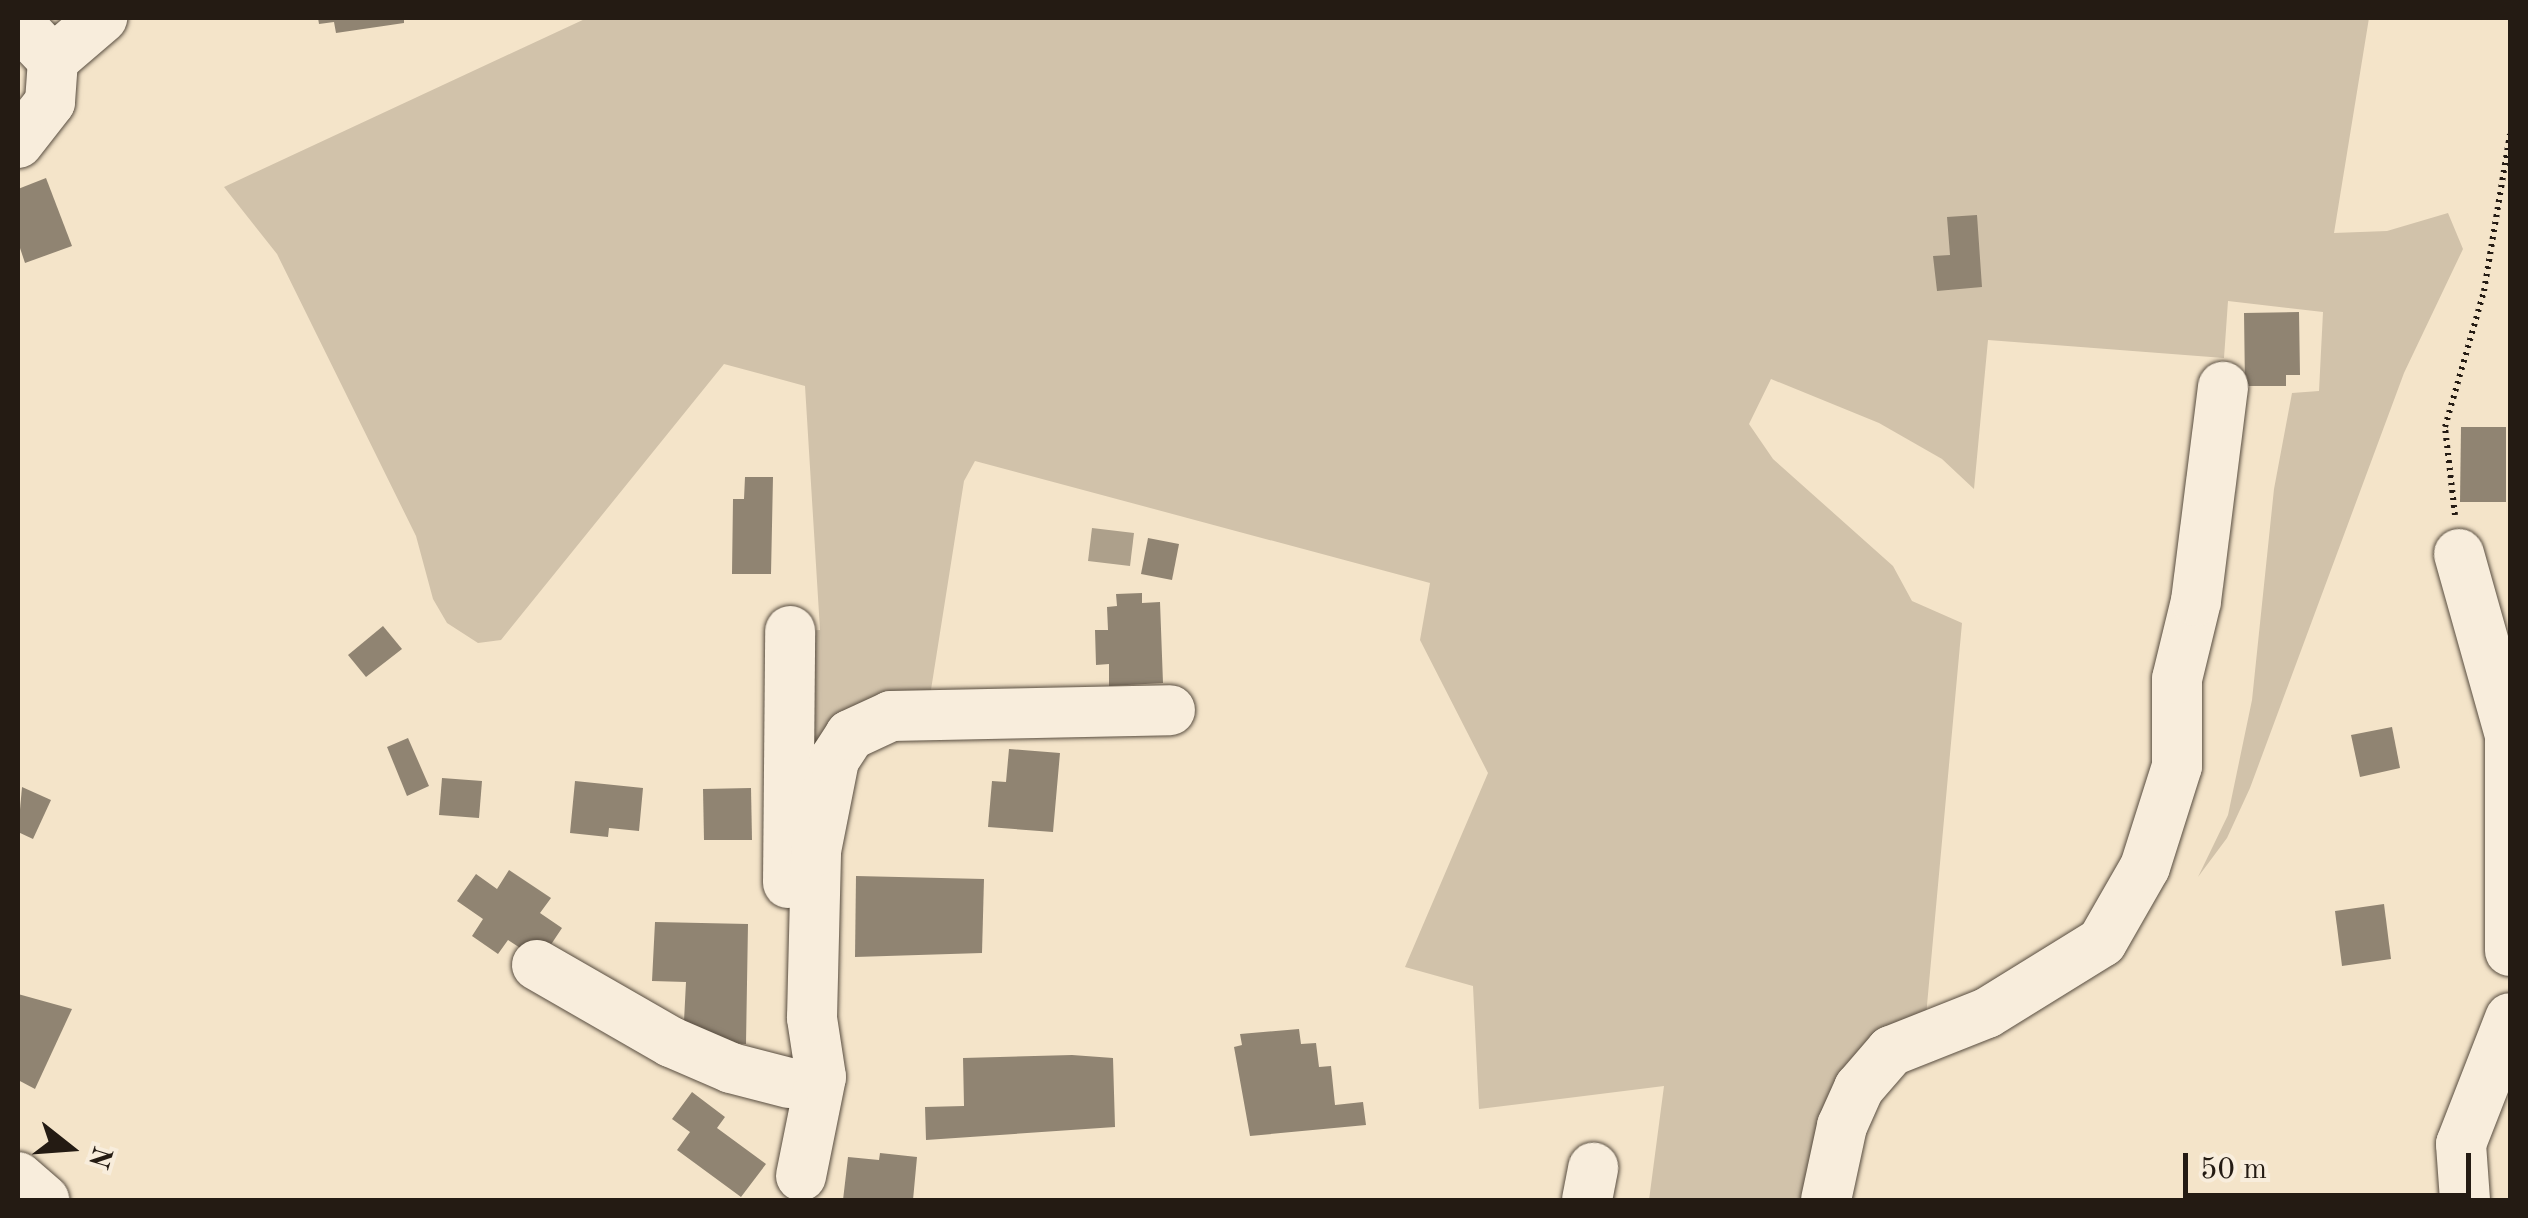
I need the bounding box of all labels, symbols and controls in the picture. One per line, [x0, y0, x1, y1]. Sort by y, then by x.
north arrow [20, 1098, 120, 1198]
scale bar [2188, 1133, 2476, 1195]
text: N [82, 1142, 115, 1171]
text: 50 m [2200, 1155, 2267, 1185]

